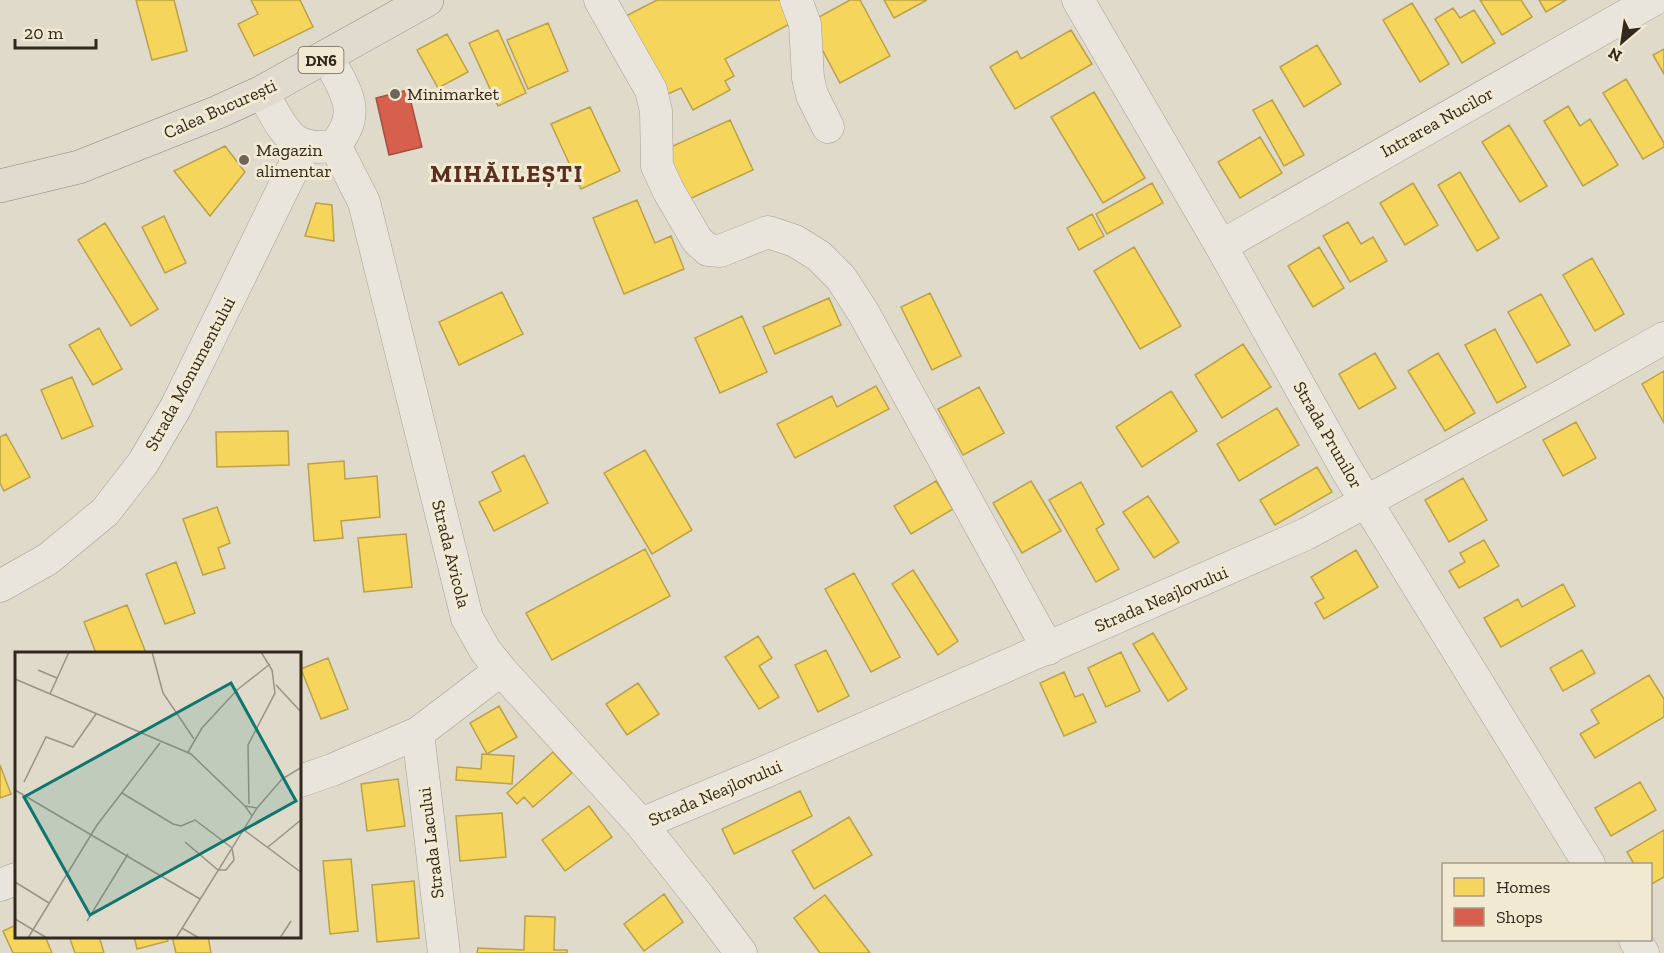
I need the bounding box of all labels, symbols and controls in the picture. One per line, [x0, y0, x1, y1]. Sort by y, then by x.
scale bar [15, 12, 96, 50]
north arrow [1592, 12, 1652, 72]
text: 20 m [24, 22, 64, 44]
text: N [1605, 43, 1625, 66]
road number: DN6 [298, 47, 344, 73]
street label: Calea București [160, 74, 280, 144]
street label: Intrarea Nucilor [1377, 82, 1497, 162]
place label: Minimarket [407, 83, 499, 105]
marker: Minimarket [388, 87, 402, 101]
place label: Magazin alimentar [256, 139, 332, 182]
marker: Magazin alimentar [237, 153, 251, 167]
district label: MIHĂILEȘTI [430, 159, 584, 188]
street label: Strada Monumentului [140, 293, 240, 455]
street label: Strada Prunilor [1288, 377, 1368, 493]
street label: Strada Avicola [427, 498, 475, 611]
street label: Strada Neajlovului [1091, 561, 1231, 637]
inset map [15, 652, 302, 938]
street label: Strada Neajlovului [645, 755, 785, 831]
street label: Strada Lacului [413, 786, 449, 900]
legend [1442, 863, 1652, 941]
text: Homes [1496, 876, 1550, 898]
text: Shops [1496, 906, 1543, 928]

